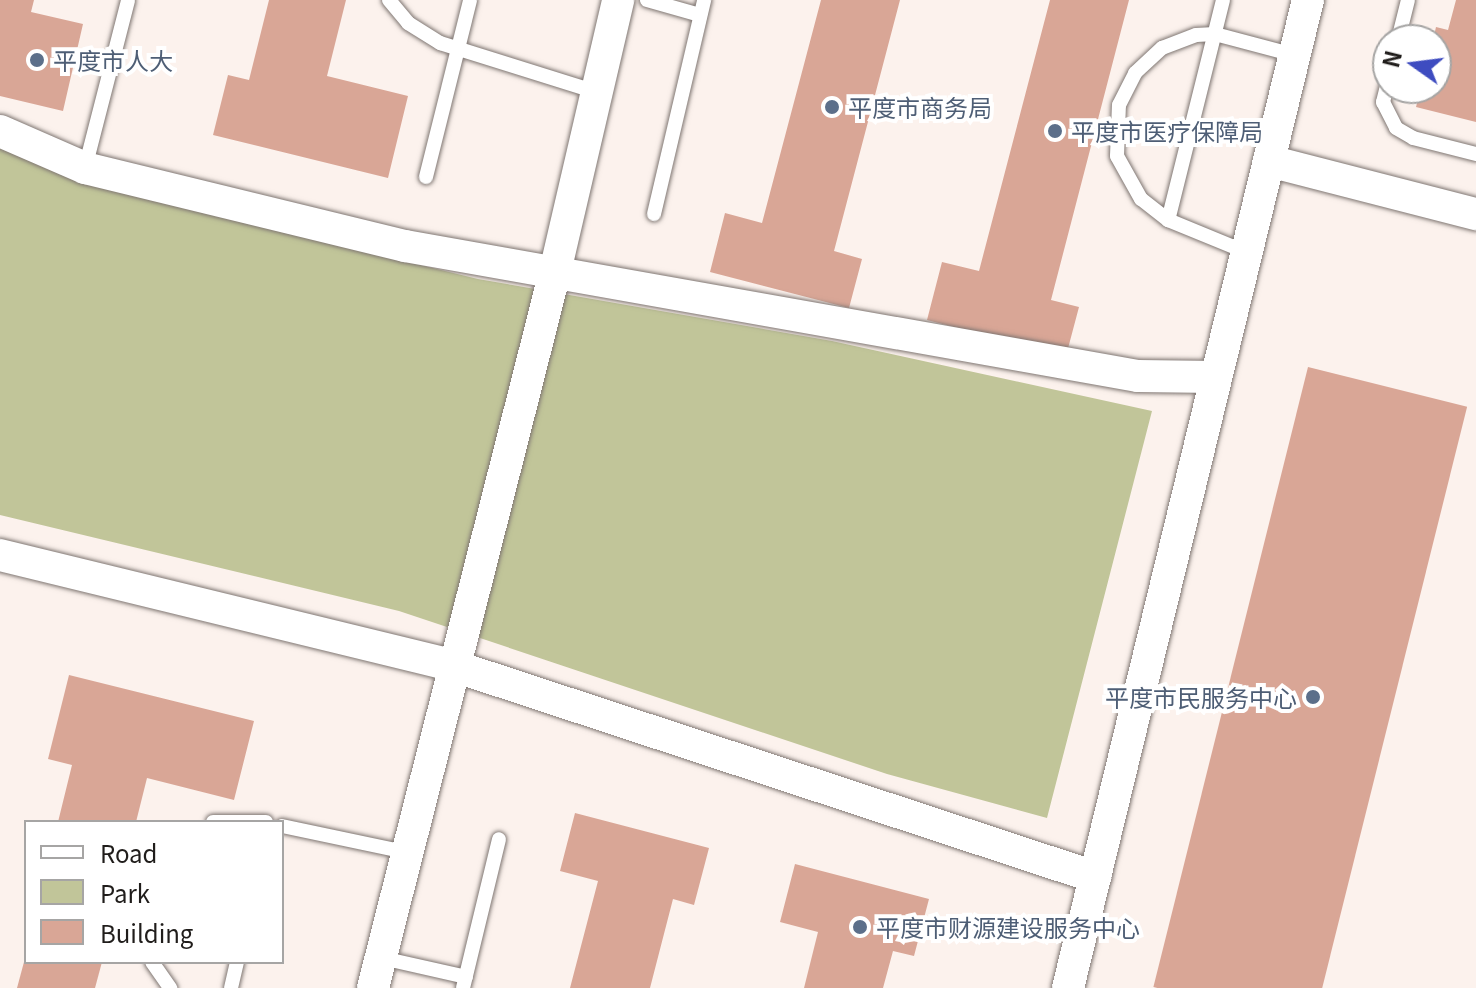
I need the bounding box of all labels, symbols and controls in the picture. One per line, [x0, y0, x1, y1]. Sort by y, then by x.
north arrow [1372, 24, 1452, 104]
place label: 平度市人大 [53, 46, 173, 74]
text: N [1373, 47, 1408, 71]
marker: 平度市人大 [28, 51, 46, 69]
place label: 平度市商务局 [848, 93, 992, 121]
marker: 平度市商务局 [823, 98, 841, 116]
place label: 平度市医疗保障局 [1071, 117, 1263, 145]
marker: 平度市医疗保障局 [1046, 122, 1064, 140]
place label: 平度市民服务中心 [1105, 683, 1297, 711]
marker: 平度市民服务中心 [1304, 688, 1322, 706]
legend [24, 820, 284, 964]
text: Road [100, 835, 157, 870]
text: Park [100, 875, 150, 910]
place label: 平度市财源建设服务中心 [876, 913, 1140, 941]
text: Building [100, 915, 193, 950]
marker: 平度市财源建设服务中心 [851, 918, 869, 936]

